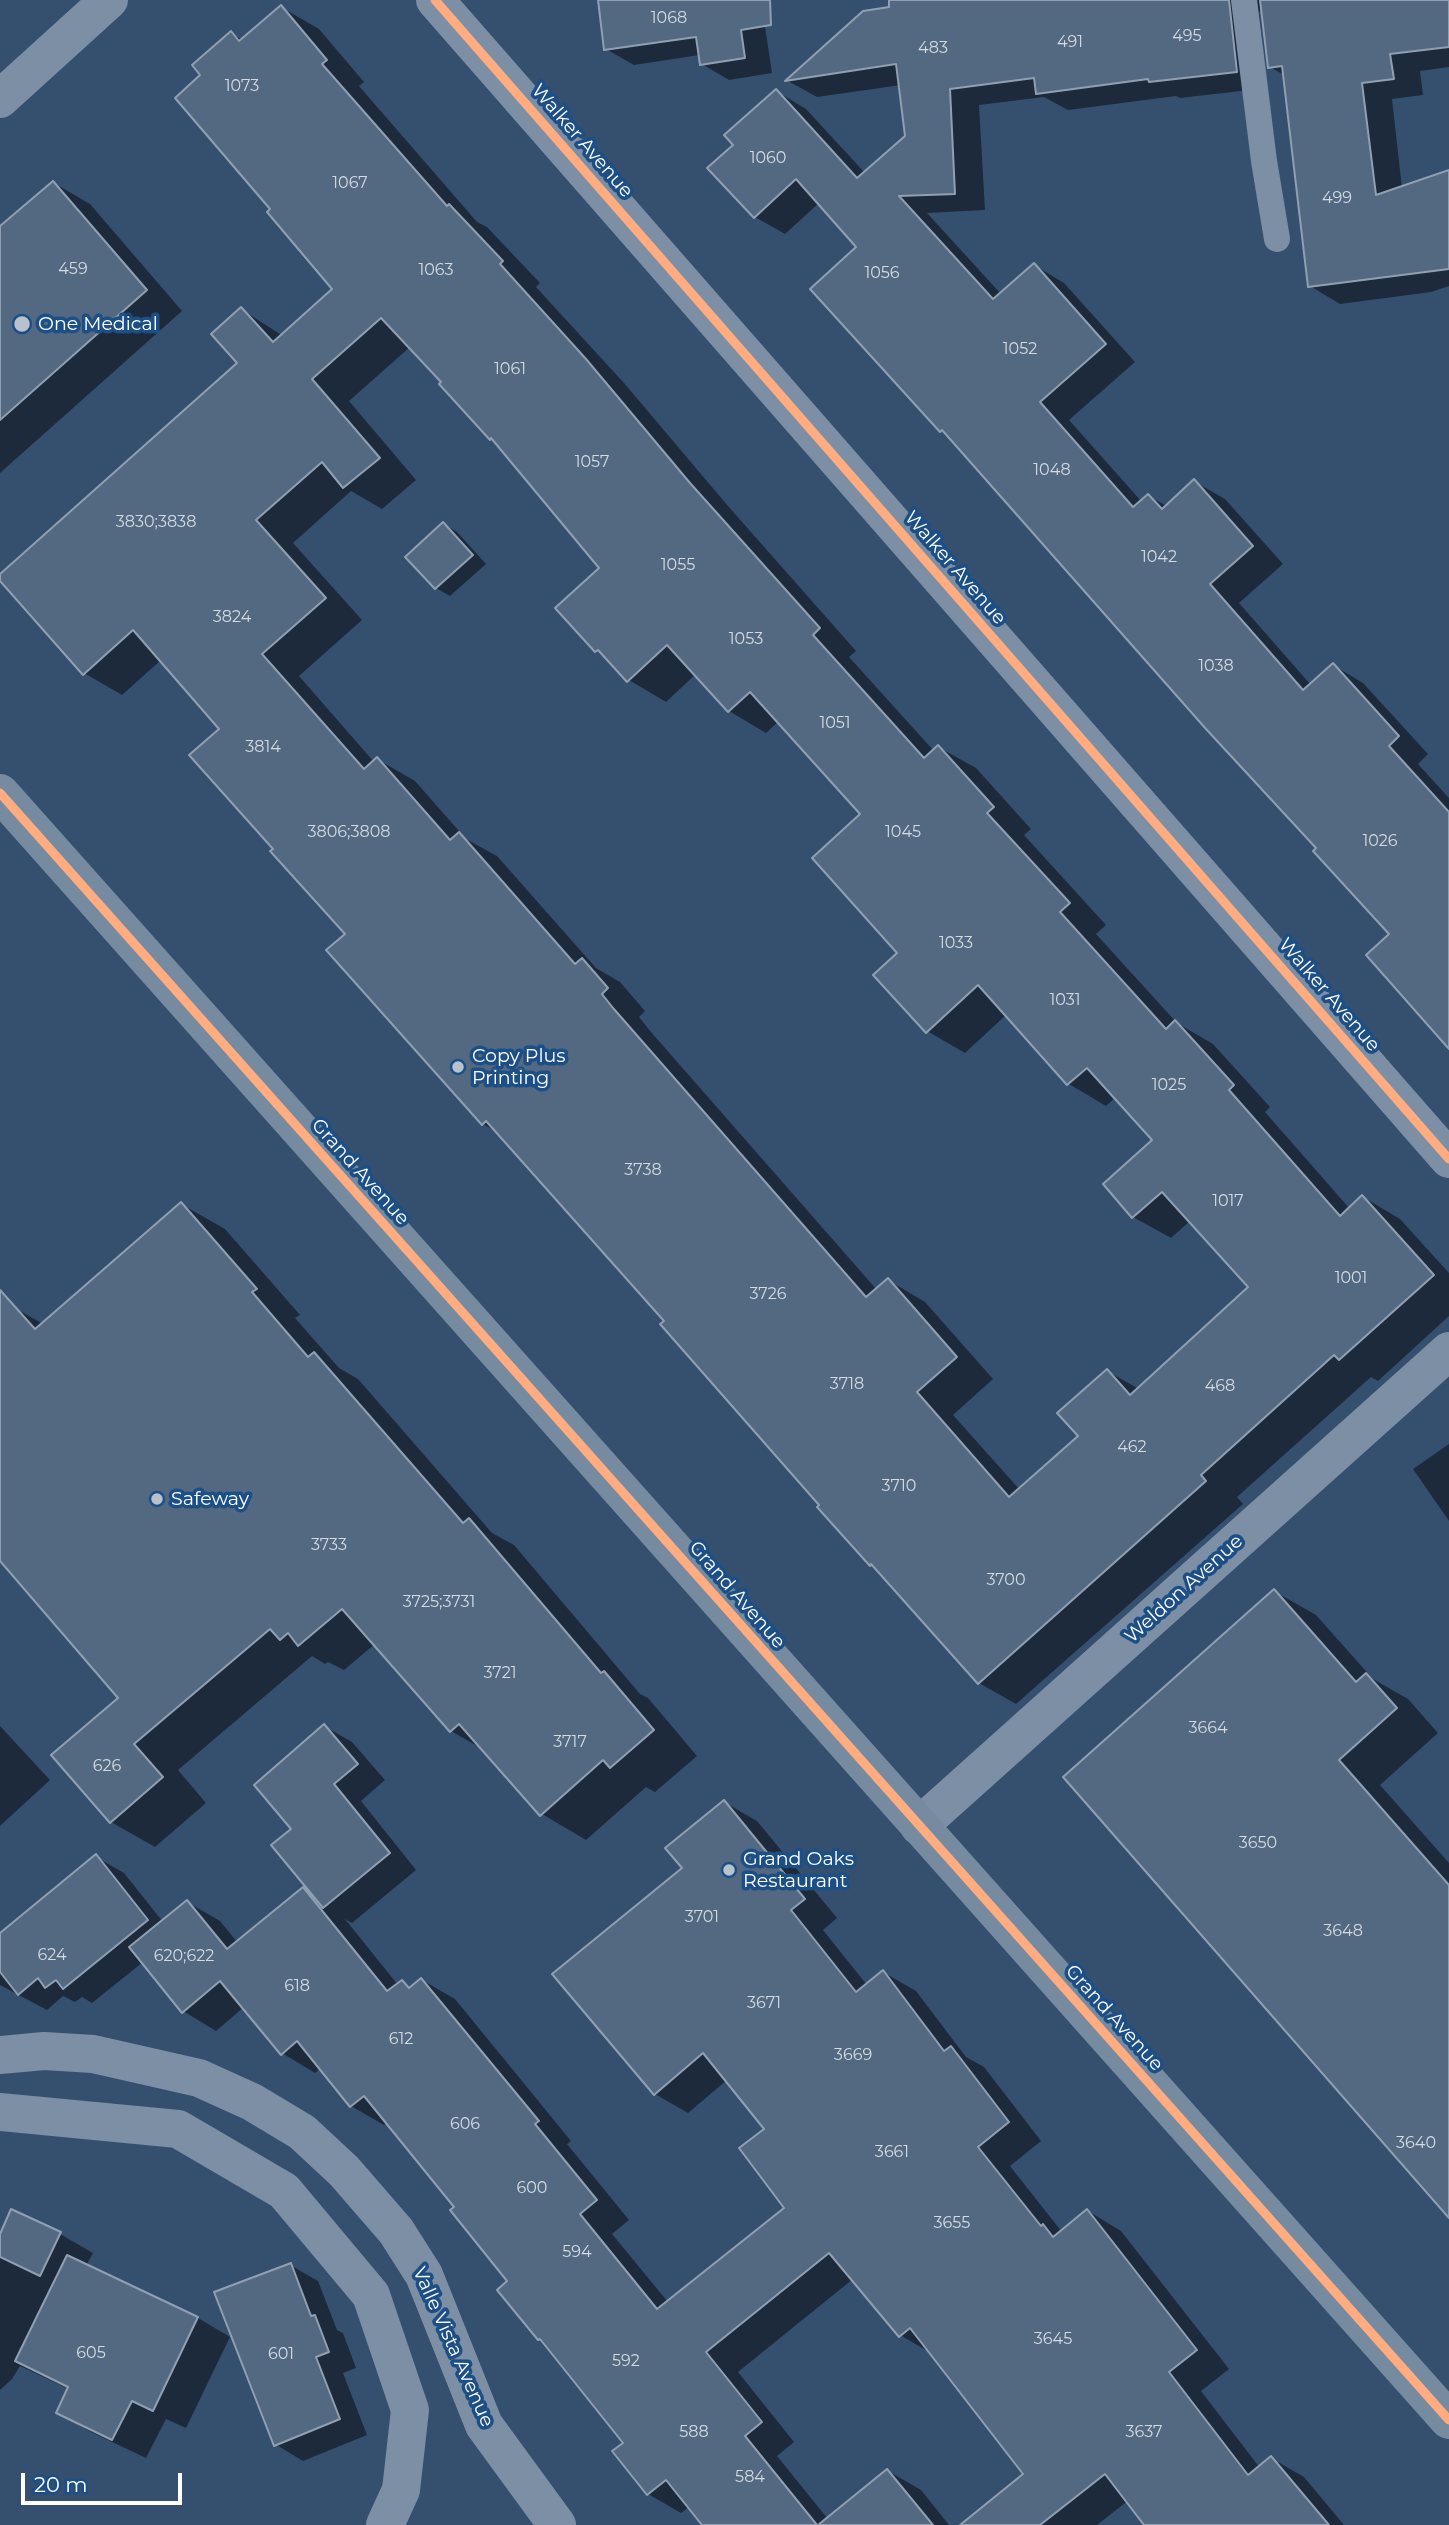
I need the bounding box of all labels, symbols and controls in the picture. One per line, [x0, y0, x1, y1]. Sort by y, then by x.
house number: 1068 [651, 8, 687, 28]
house number: 495 [1172, 26, 1202, 46]
house number: 491 [1057, 32, 1083, 52]
house number: 483 [918, 38, 948, 58]
house number: 1073 [225, 76, 259, 96]
street label: Walker Avenue [526, 80, 638, 202]
house number: 1060 [750, 148, 786, 168]
house number: 1067 [332, 173, 368, 193]
house number: 499 [1322, 188, 1352, 208]
house number: 459 [58, 259, 88, 279]
house number: 1063 [418, 260, 454, 280]
house number: 1056 [864, 263, 900, 283]
place label: One Medical [38, 313, 158, 335]
marker: One Medical [12, 314, 32, 334]
house number: 1052 [1003, 339, 1037, 359]
house number: 1061 [494, 359, 526, 379]
house number: 1057 [575, 452, 609, 472]
house number: 1048 [1033, 460, 1071, 480]
street label: Walker Avenue [899, 507, 1011, 629]
house number: 3830;3838 [116, 512, 196, 532]
house number: 1042 [1141, 547, 1177, 567]
house number: 1055 [661, 555, 695, 575]
house number: 3824 [213, 607, 251, 627]
house number: 1053 [729, 629, 763, 649]
house number: 1038 [1198, 656, 1234, 676]
house number: 1051 [819, 713, 851, 733]
house number: 3814 [245, 737, 281, 757]
house number: 3806;3808 [308, 822, 390, 842]
house number: 1045 [885, 822, 921, 842]
house number: 1026 [1362, 831, 1398, 851]
house number: 1033 [939, 933, 973, 953]
street label: Walker Avenue [1273, 934, 1385, 1056]
house number: 1031 [1049, 990, 1081, 1010]
place label: Copy Plus Printing [472, 1045, 566, 1089]
marker: Copy Plus Printing [450, 1059, 466, 1075]
house number: 1025 [1152, 1075, 1186, 1095]
street label: Grand Avenue [306, 1114, 414, 1230]
house number: 3738 [624, 1160, 662, 1180]
house number: 1017 [1212, 1191, 1244, 1211]
house number: 1001 [1335, 1268, 1367, 1288]
house number: 3726 [749, 1284, 787, 1304]
house number: 3718 [830, 1374, 864, 1394]
house number: 468 [1205, 1376, 1235, 1396]
house number: 462 [1117, 1437, 1147, 1457]
house number: 3710 [882, 1476, 916, 1496]
place label: Safeway [171, 1488, 249, 1510]
marker: Safeway [149, 1491, 165, 1507]
street label: Weldon Avenue [1120, 1530, 1248, 1648]
house number: 3733 [311, 1535, 347, 1555]
street label: Grand Avenue [684, 1537, 790, 1653]
house number: 3700 [986, 1570, 1026, 1590]
house number: 3725;3731 [403, 1592, 475, 1612]
house number: 3721 [483, 1663, 517, 1683]
house number: 3664 [1188, 1718, 1228, 1738]
house number: 3717 [553, 1732, 587, 1752]
house number: 626 [93, 1756, 121, 1776]
house number: 3650 [1239, 1833, 1277, 1853]
place label: Grand Oaks Restaurant [743, 1848, 854, 1892]
marker: Grand Oaks Restaurant [721, 1862, 737, 1878]
house number: 3701 [685, 1907, 719, 1927]
house number: 3648 [1323, 1921, 1363, 1941]
house number: 624 [37, 1945, 67, 1965]
house number: 620;622 [154, 1946, 214, 1966]
street label: Grand Avenue [1060, 1960, 1168, 2076]
house number: 618 [284, 1976, 310, 1996]
house number: 3671 [747, 1993, 781, 2013]
house number: 612 [389, 2029, 413, 2049]
house number: 3669 [834, 2045, 872, 2065]
house number: 606 [450, 2114, 480, 2134]
house number: 3640 [1396, 2133, 1436, 2153]
house number: 3661 [875, 2142, 909, 2162]
house number: 600 [517, 2178, 547, 2198]
house number: 3655 [934, 2213, 970, 2233]
house number: 594 [562, 2242, 592, 2262]
street label: Valle Vista Avenue [407, 2264, 499, 2430]
house number: 3645 [1034, 2329, 1072, 2349]
house number: 605 [76, 2343, 106, 2363]
house number: 601 [268, 2344, 294, 2364]
house number: 592 [612, 2351, 640, 2371]
house number: 588 [679, 2422, 709, 2442]
house number: 3637 [1125, 2422, 1163, 2442]
scale bar [24, 2458, 186, 2502]
house number: 584 [735, 2467, 765, 2487]
text: 20 m [34, 2472, 88, 2497]

